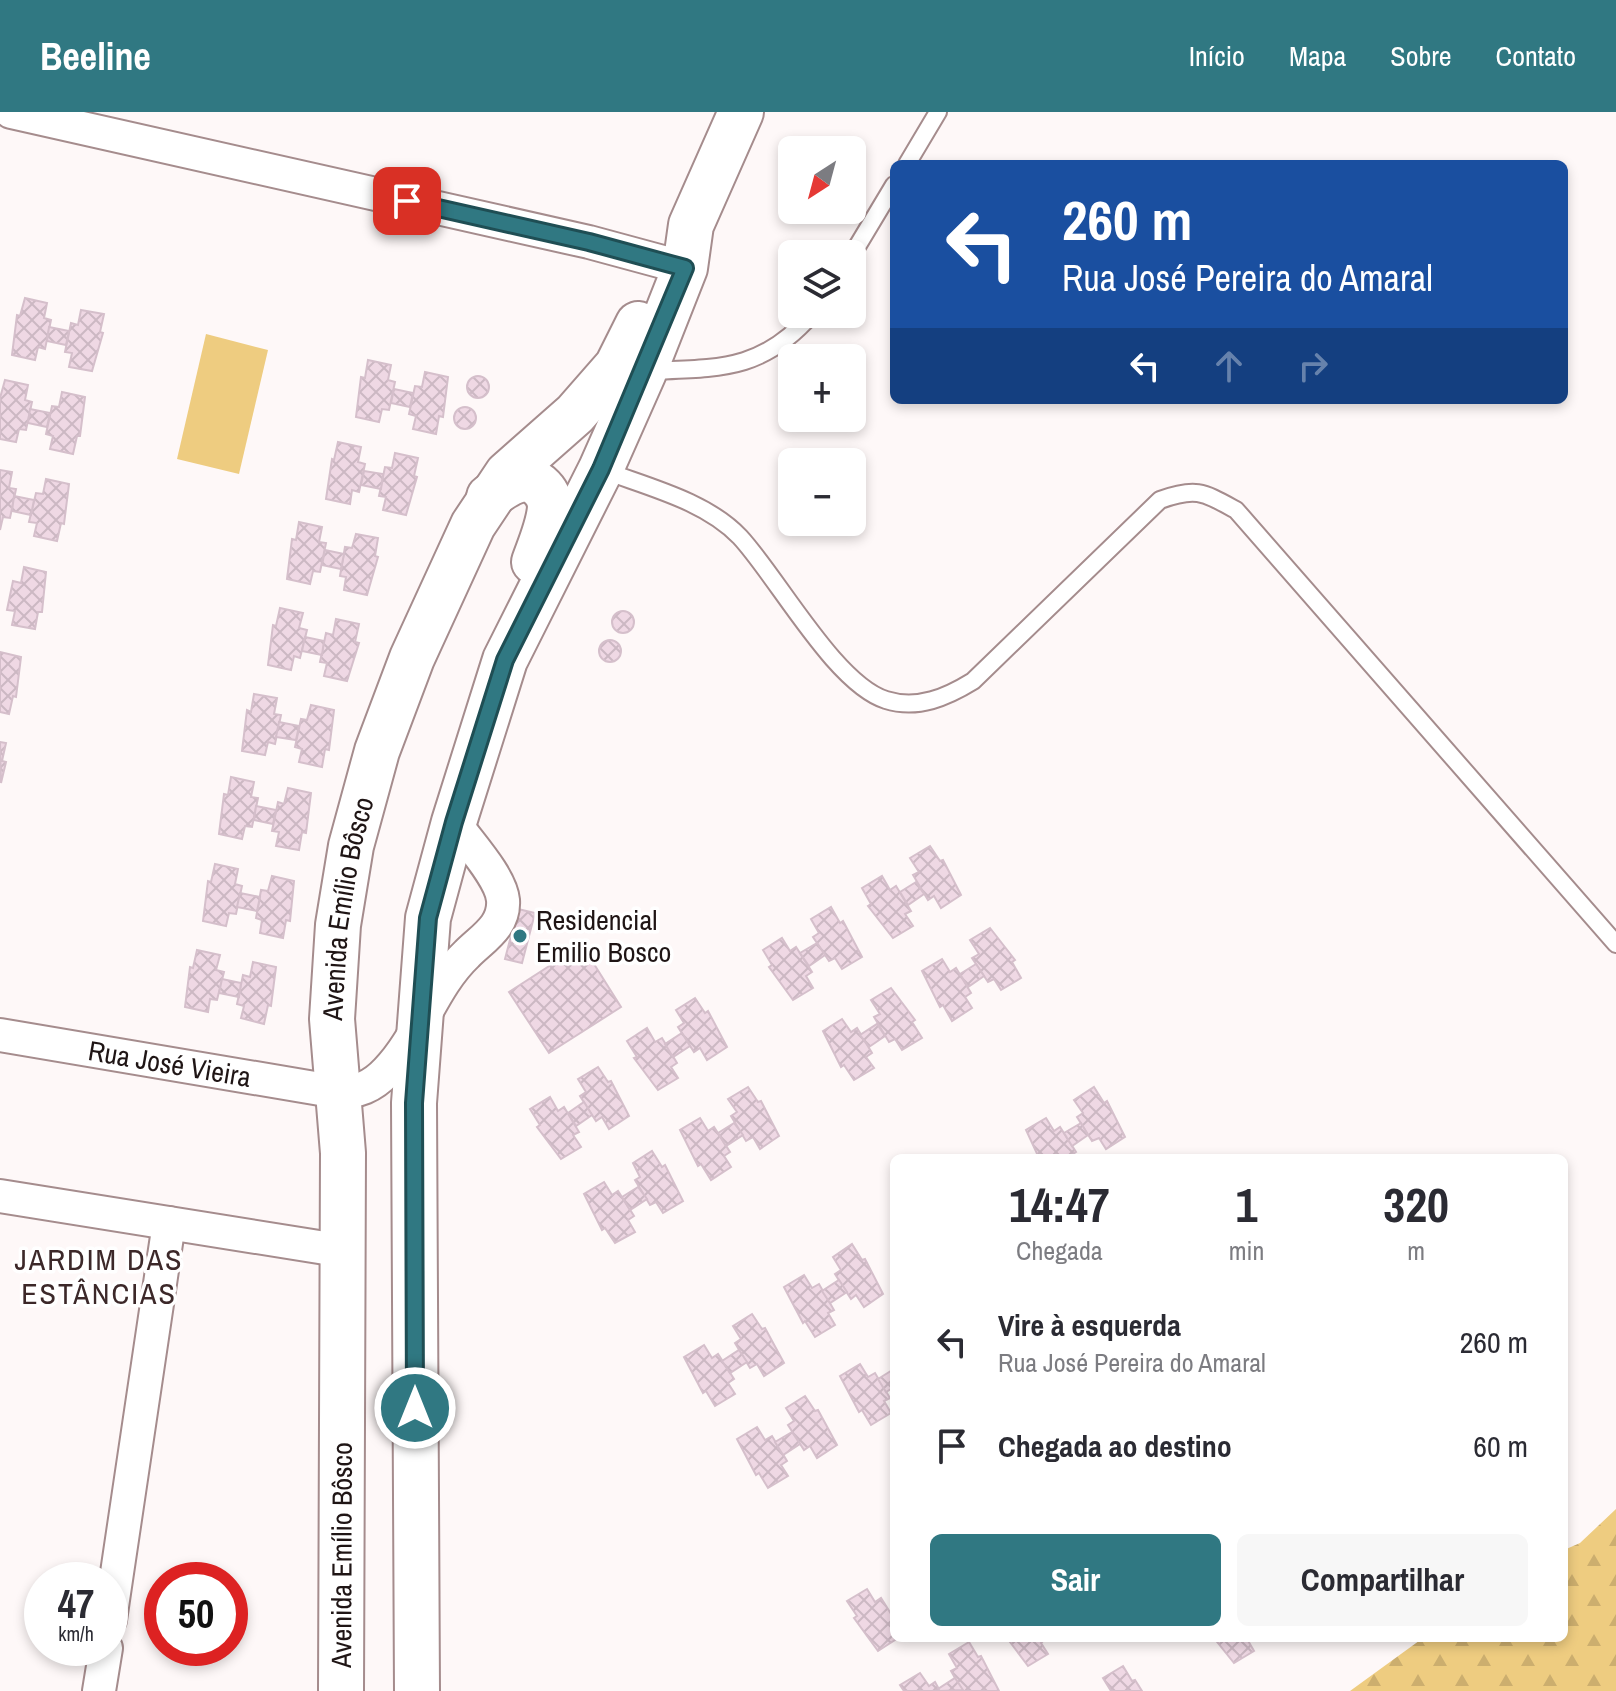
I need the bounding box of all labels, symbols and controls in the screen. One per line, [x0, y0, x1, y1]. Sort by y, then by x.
text: Beeline [40, 31, 151, 82]
text: Início [1189, 37, 1245, 75]
text: Mapa [1289, 37, 1346, 75]
text: Sobre [1390, 37, 1452, 75]
text: Contato [1496, 37, 1576, 75]
north arrow [778, 136, 866, 224]
map controls [778, 136, 866, 536]
pin [373, 167, 441, 235]
icon: arrive [385, 179, 429, 223]
text: 260 m [1062, 182, 1192, 257]
icon: left [930, 192, 1034, 296]
button: layers [778, 240, 866, 328]
text: Rua José Pereira do Amaral [1062, 254, 1433, 302]
button: + [778, 344, 866, 432]
icon: left [1123, 344, 1167, 388]
icon: ahead [1207, 344, 1251, 388]
icon: right [1291, 344, 1335, 388]
button: − [778, 448, 866, 536]
street label: Avenida Emílio Bôsco [313, 793, 383, 1023]
place label: Residencial Emilio Bosco [536, 901, 671, 971]
marker: Residencial Emilio Bosco [511, 927, 529, 945]
street label: Rua José Vieira [85, 1031, 254, 1096]
text: 14:47 [1009, 1172, 1110, 1237]
text: 1 [1236, 1172, 1257, 1237]
text: 320 [1383, 1172, 1449, 1237]
text: Chegada [1016, 1233, 1103, 1268]
text: min [1229, 1233, 1264, 1268]
text: m [1407, 1233, 1425, 1268]
district label: JARDIM DAS ESTÂNCIAS [15, 1239, 183, 1313]
text: Vire à esquerda [998, 1305, 1181, 1345]
icon: left [930, 1320, 974, 1364]
text: 260 m [1460, 1322, 1528, 1362]
text: Rua José Pereira do Amaral [998, 1345, 1266, 1380]
position arrow [373, 1366, 457, 1450]
icon: arrive [930, 1424, 974, 1468]
text: Chegada ao destino [998, 1426, 1232, 1466]
text: 60 m [1473, 1426, 1528, 1466]
street label: Avenida Emílio Bôsco [322, 1442, 361, 1669]
button: Sair [930, 1534, 1221, 1626]
button: Compartilhar [1237, 1534, 1528, 1626]
speed limit sign: 50 [144, 1562, 248, 1666]
text: 47 [58, 1577, 94, 1630]
text: km/h [58, 1620, 94, 1647]

